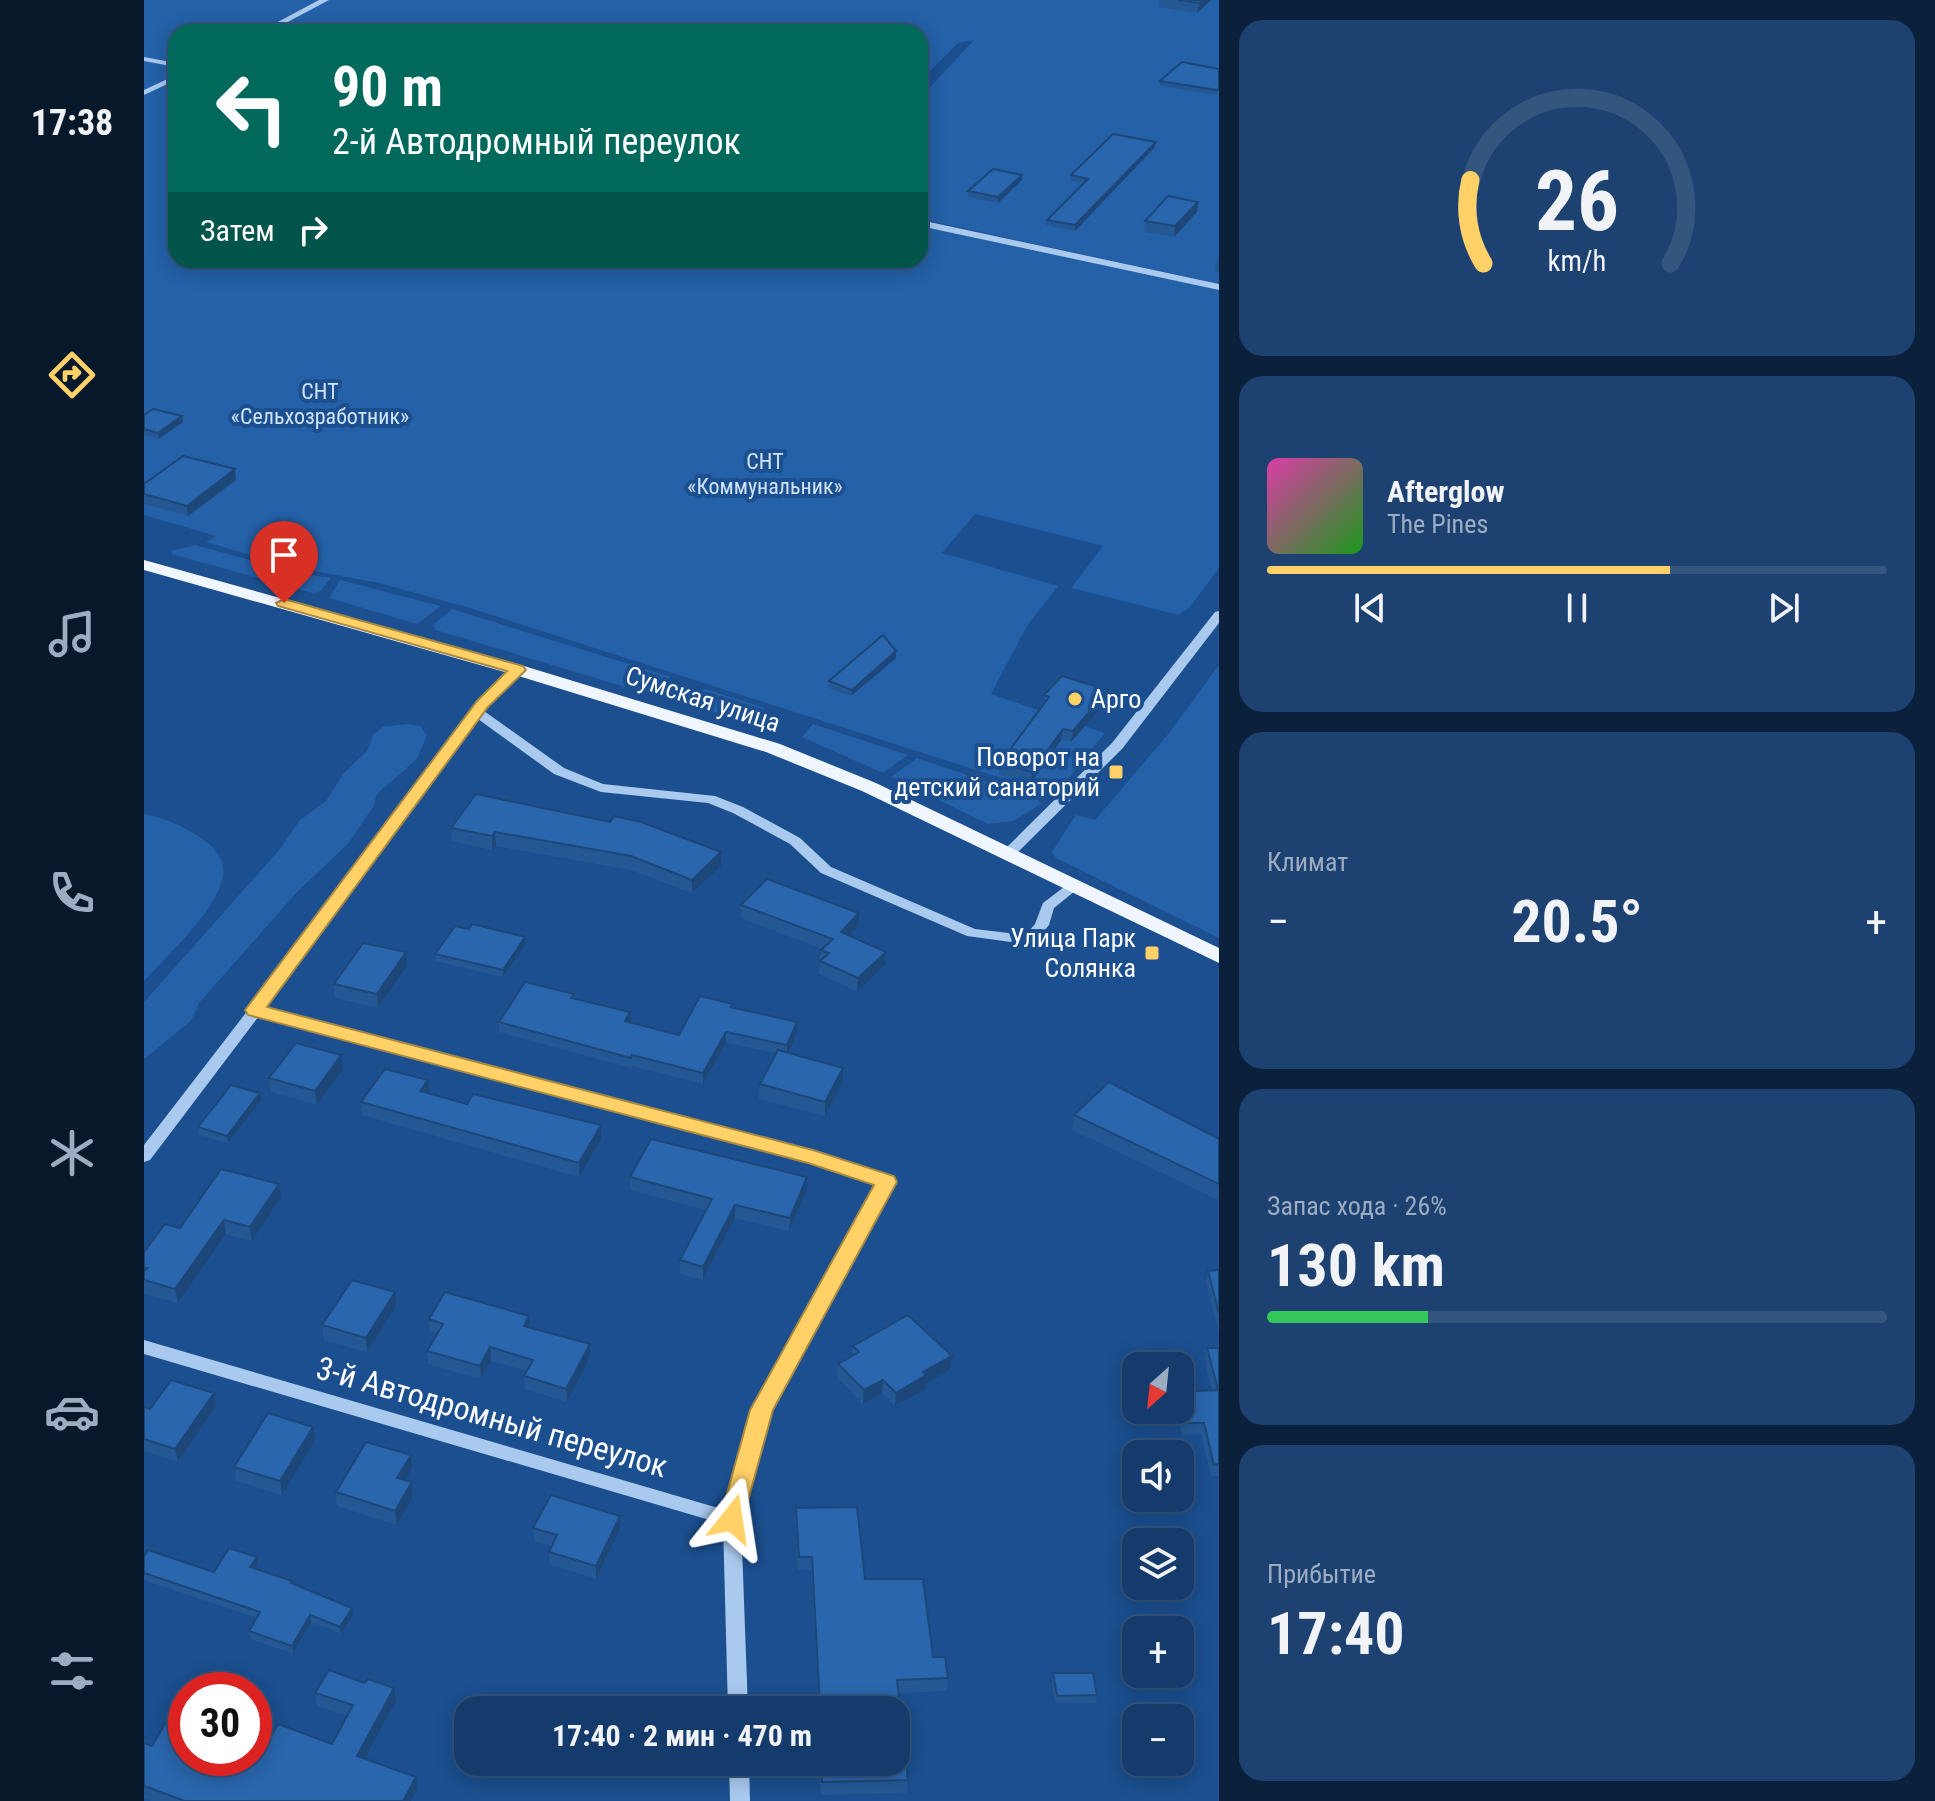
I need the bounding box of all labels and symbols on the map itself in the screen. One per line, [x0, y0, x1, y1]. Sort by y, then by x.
park label: СНТ «Сельхозработник» [231, 379, 409, 429]
park label: СНТ «Коммунальник» [687, 449, 843, 499]
pin [250, 521, 318, 603]
street label: Сумская улица [622, 660, 784, 738]
place label: Арго [1091, 684, 1141, 714]
marker: Арго [1066, 690, 1084, 708]
place label: Поворот на детский санаторий [894, 742, 1100, 802]
marker: Поворот на детский санаторий [1107, 763, 1125, 781]
place label: Улица Парк Солянка [1010, 923, 1137, 983]
marker: Улица Парк Солянка [1143, 944, 1161, 962]
street label: 3-й Автодромный переулок [312, 1349, 672, 1485]
north arrow [1122, 1352, 1194, 1424]
position arrow [690, 1477, 774, 1561]
speed limit sign: 30 [168, 1672, 272, 1776]

